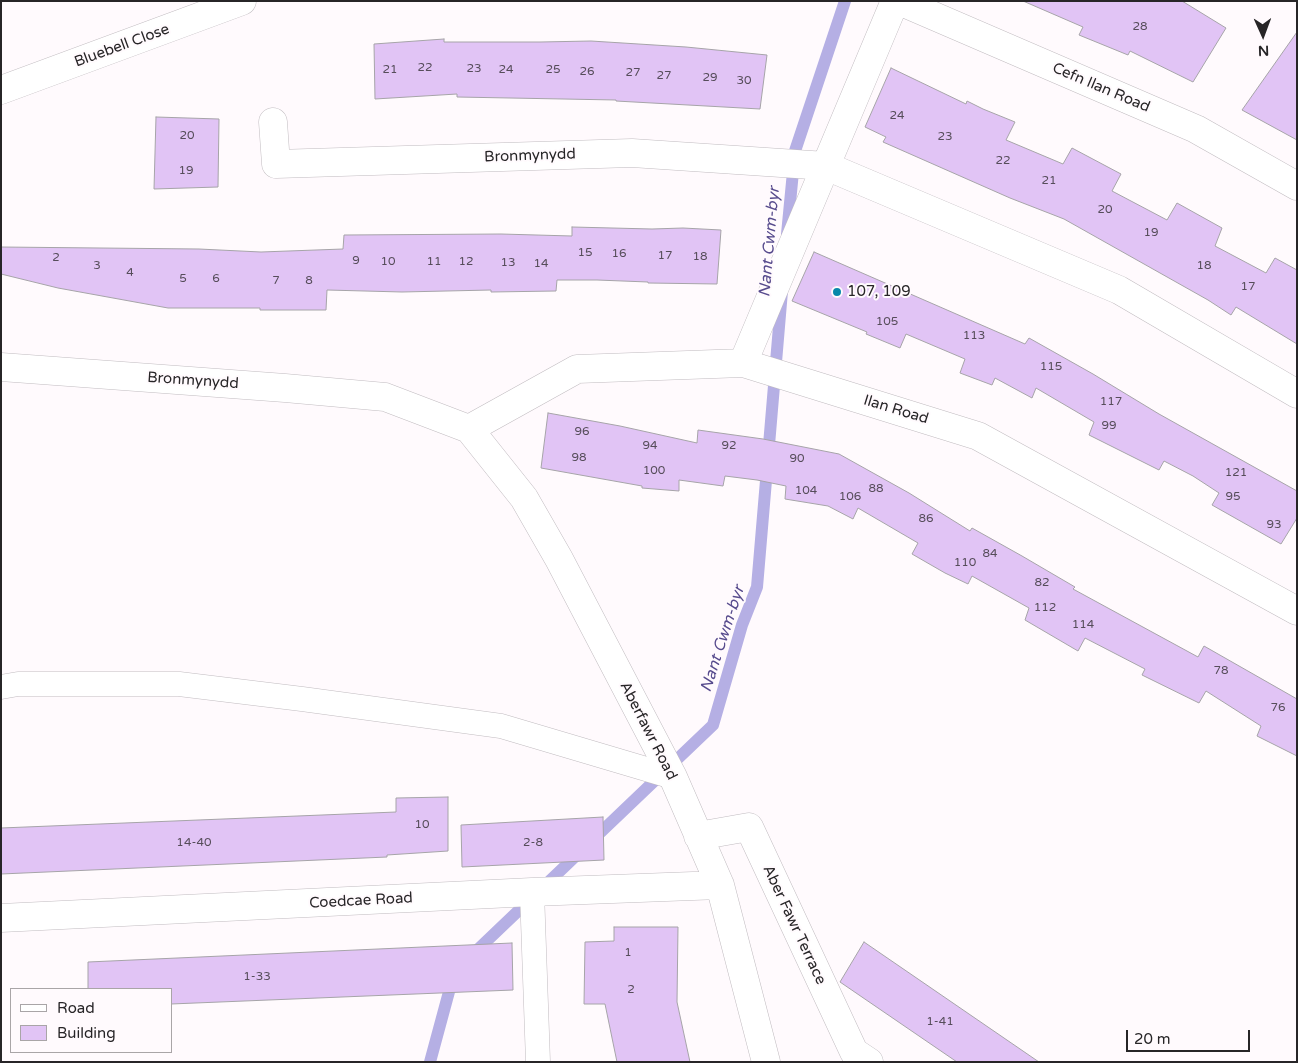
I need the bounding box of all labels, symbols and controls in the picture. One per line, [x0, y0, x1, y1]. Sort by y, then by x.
north arrow [1238, 10, 1288, 60]
street label: Bluebell Close [72, 20, 172, 72]
house number: 28 [1132, 20, 1148, 34]
text: N [1258, 42, 1269, 59]
street label: Cefn Ilan Road [1049, 59, 1153, 117]
house number: 22 [417, 61, 433, 75]
house number: 23 [466, 62, 482, 76]
house number: 21 [382, 63, 398, 77]
house number: 24 [498, 63, 514, 77]
house number: 25 [545, 63, 561, 77]
house number: 26 [579, 65, 595, 79]
house number: 27 [625, 66, 641, 80]
house number: 27 [656, 69, 672, 83]
house number: 29 [702, 71, 718, 85]
house number: 30 [736, 74, 752, 88]
house number: 24 [889, 109, 905, 123]
house number: 20 [179, 129, 195, 143]
house number: 23 [937, 130, 953, 144]
street label: Bronmynydd [484, 145, 576, 167]
house number: 22 [995, 154, 1011, 168]
house number: 19 [178, 164, 194, 178]
house number: 21 [1041, 174, 1057, 188]
water label: Nant Cwm-byr [756, 186, 784, 298]
house number: 20 [1097, 203, 1113, 217]
house number: 19 [1143, 226, 1159, 240]
house number: 15 [577, 246, 593, 260]
house number: 16 [611, 247, 627, 261]
house number: 17 [657, 249, 673, 263]
house number: 18 [692, 250, 708, 264]
house number: 2 [52, 251, 60, 265]
house number: 9 [352, 254, 360, 268]
house number: 10 [380, 255, 396, 269]
house number: 11 [426, 255, 442, 269]
house number: 12 [458, 255, 474, 269]
house number: 13 [500, 256, 516, 270]
house number: 14 [533, 257, 549, 271]
house number: 3 [93, 259, 101, 273]
house number: 18 [1196, 259, 1212, 273]
house number: 4 [126, 266, 134, 280]
house number: 5 [179, 272, 187, 286]
house number: 6 [212, 272, 220, 286]
house number: 7 [272, 274, 280, 288]
house number: 8 [305, 274, 313, 288]
house number: 17 [1240, 280, 1256, 294]
place label: 107, 109 [847, 283, 911, 301]
marker: 107, 109 [831, 286, 843, 298]
house number: 105 [876, 315, 898, 329]
house number: 113 [963, 329, 985, 343]
house number: 115 [1040, 360, 1062, 374]
street label: Bronmynydd [147, 369, 239, 393]
street label: Ilan Road [861, 392, 931, 428]
house number: 117 [1100, 395, 1122, 409]
house number: 99 [1101, 419, 1117, 433]
house number: 96 [574, 425, 590, 439]
house number: 94 [642, 439, 658, 453]
house number: 92 [721, 439, 737, 453]
house number: 98 [571, 451, 587, 465]
house number: 90 [789, 452, 805, 466]
house number: 100 [643, 464, 665, 478]
house number: 121 [1225, 466, 1247, 480]
house number: 88 [868, 482, 884, 496]
house number: 104 [795, 484, 817, 498]
house number: 106 [839, 490, 861, 504]
house number: 95 [1225, 490, 1241, 504]
house number: 86 [918, 512, 934, 526]
house number: 93 [1266, 518, 1282, 532]
house number: 84 [982, 547, 998, 561]
house number: 110 [954, 556, 976, 570]
house number: 82 [1034, 576, 1050, 590]
water label: Nant Cwm-byr [697, 583, 749, 695]
house number: 112 [1034, 601, 1056, 615]
house number: 114 [1072, 618, 1094, 632]
house number: 78 [1213, 664, 1229, 678]
street label: Aberfawr Road [616, 679, 680, 783]
house number: 76 [1270, 701, 1286, 715]
house number: 10 [414, 818, 430, 832]
house number: 14-40 [176, 836, 212, 850]
house number: 2-8 [523, 836, 543, 850]
street label: Aber Fawr Terrace [758, 863, 830, 987]
street label: Coedcae Road [309, 889, 413, 913]
house number: 1 [624, 946, 632, 960]
house number: 1-33 [243, 970, 271, 984]
house number: 2 [627, 983, 635, 997]
legend [10, 988, 172, 1053]
text: Road [57, 999, 95, 1017]
house number: 1-41 [926, 1015, 954, 1029]
scale bar [1128, 1020, 1252, 1052]
text: Building [57, 1024, 116, 1042]
text: 20 m [1134, 1030, 1171, 1048]

